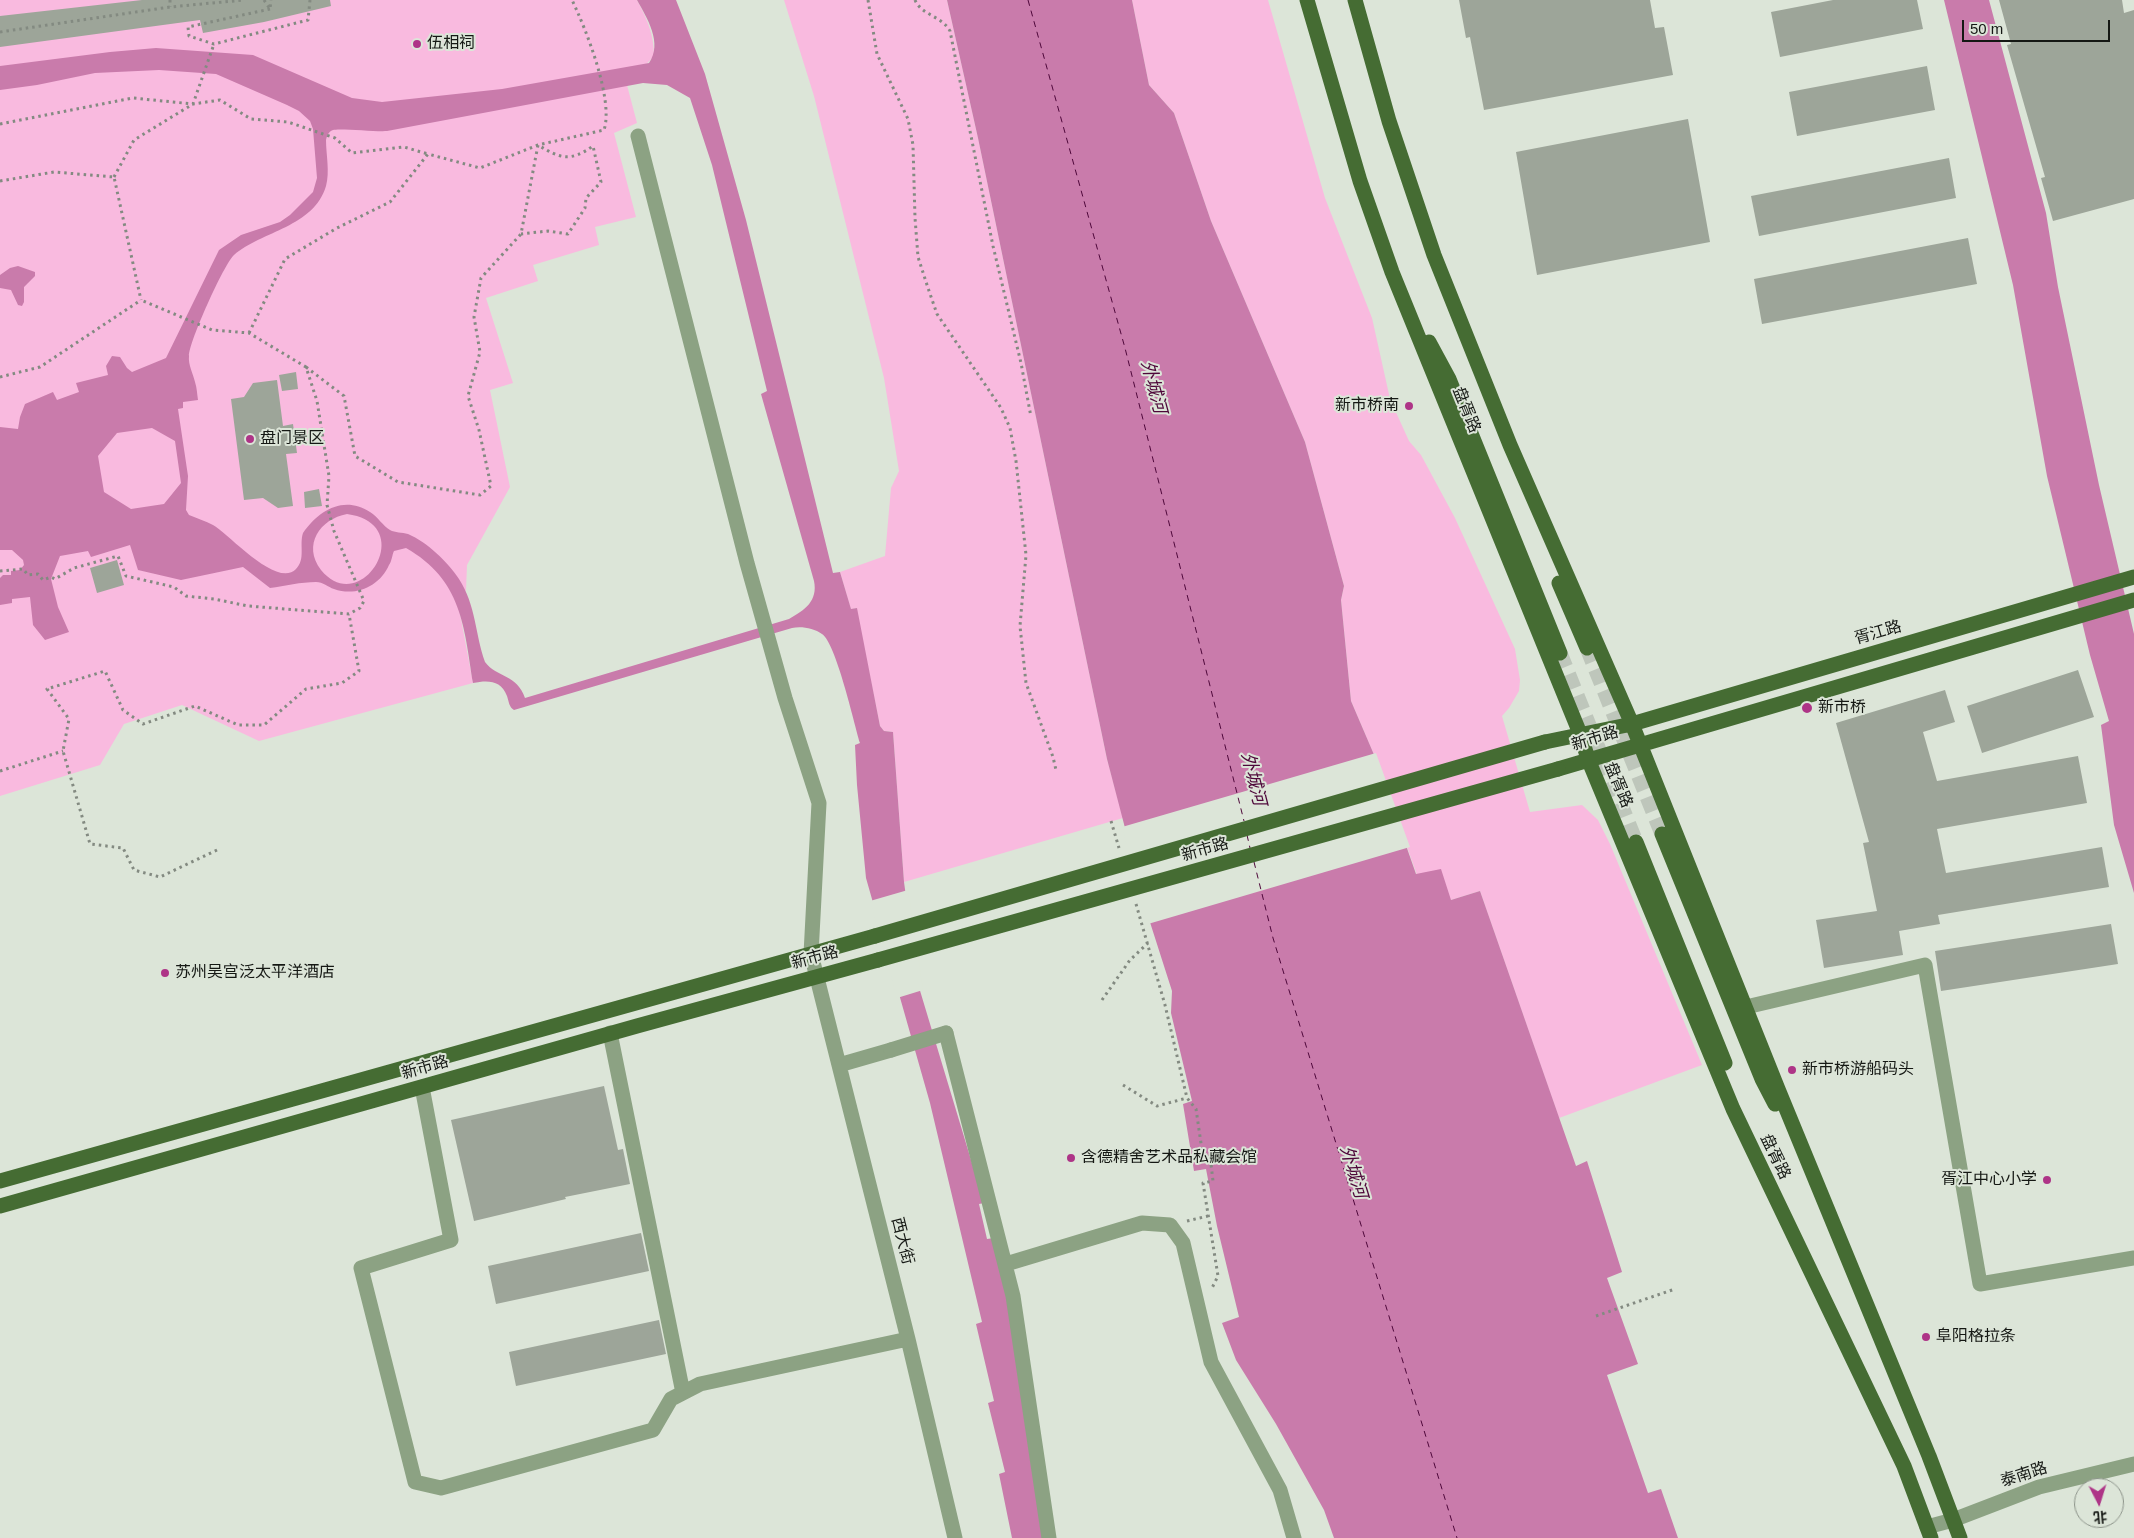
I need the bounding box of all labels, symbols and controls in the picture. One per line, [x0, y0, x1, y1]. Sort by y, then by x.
scale bar [1964, 10, 2112, 42]
text: 50 m [1970, 20, 2003, 37]
place label: 伍相祠 [427, 34, 475, 54]
marker: 伍相祠 [411, 38, 423, 50]
water label: 外城河 [1136, 358, 1170, 416]
street label: 盘胥路 [1448, 384, 1484, 436]
place label: 新市桥南 [1335, 396, 1399, 416]
marker: 新市桥南 [1403, 400, 1415, 412]
place label: 盘门景区 [260, 429, 324, 449]
marker: 盘门景区 [244, 433, 256, 445]
street label: 胥江路 [1852, 617, 1904, 649]
place label: 新市桥 [1818, 698, 1866, 718]
marker: 新市桥 [1800, 701, 1814, 715]
street label: 新市路 [1569, 723, 1621, 755]
water label: 外城河 [1236, 750, 1270, 808]
street label: 盘胥路 [1600, 759, 1636, 811]
street label: 新市路 [1179, 834, 1231, 866]
street label: 新市路 [789, 943, 841, 973]
place label: 苏州吴宫泛太平洋酒店 [175, 963, 335, 983]
marker: 苏州吴宫泛太平洋酒店 [159, 967, 171, 979]
street label: 新市路 [399, 1052, 451, 1084]
place label: 新市桥游船码头 [1802, 1060, 1914, 1080]
marker: 新市桥游船码头 [1786, 1064, 1798, 1076]
street label: 盘胥路 [1756, 1131, 1794, 1183]
water label: 外城河 [1335, 1143, 1371, 1201]
place label: 含德精舍艺术品私藏会馆 [1081, 1148, 1257, 1168]
marker: 含德精舍艺术品私藏会馆 [1065, 1152, 1077, 1164]
place label: 胥江中心小学 [1941, 1170, 2037, 1190]
marker: 胥江中心小学 [2041, 1174, 2053, 1186]
street label: 西大街 [887, 1215, 917, 1267]
place label: 阜阳格拉条 [1936, 1327, 2016, 1347]
marker: 阜阳格拉条 [1920, 1331, 1932, 1343]
street label: 泰南路 [1998, 1458, 2050, 1492]
north arrow [2074, 1478, 2124, 1528]
text: 北 [2093, 1508, 2108, 1526]

